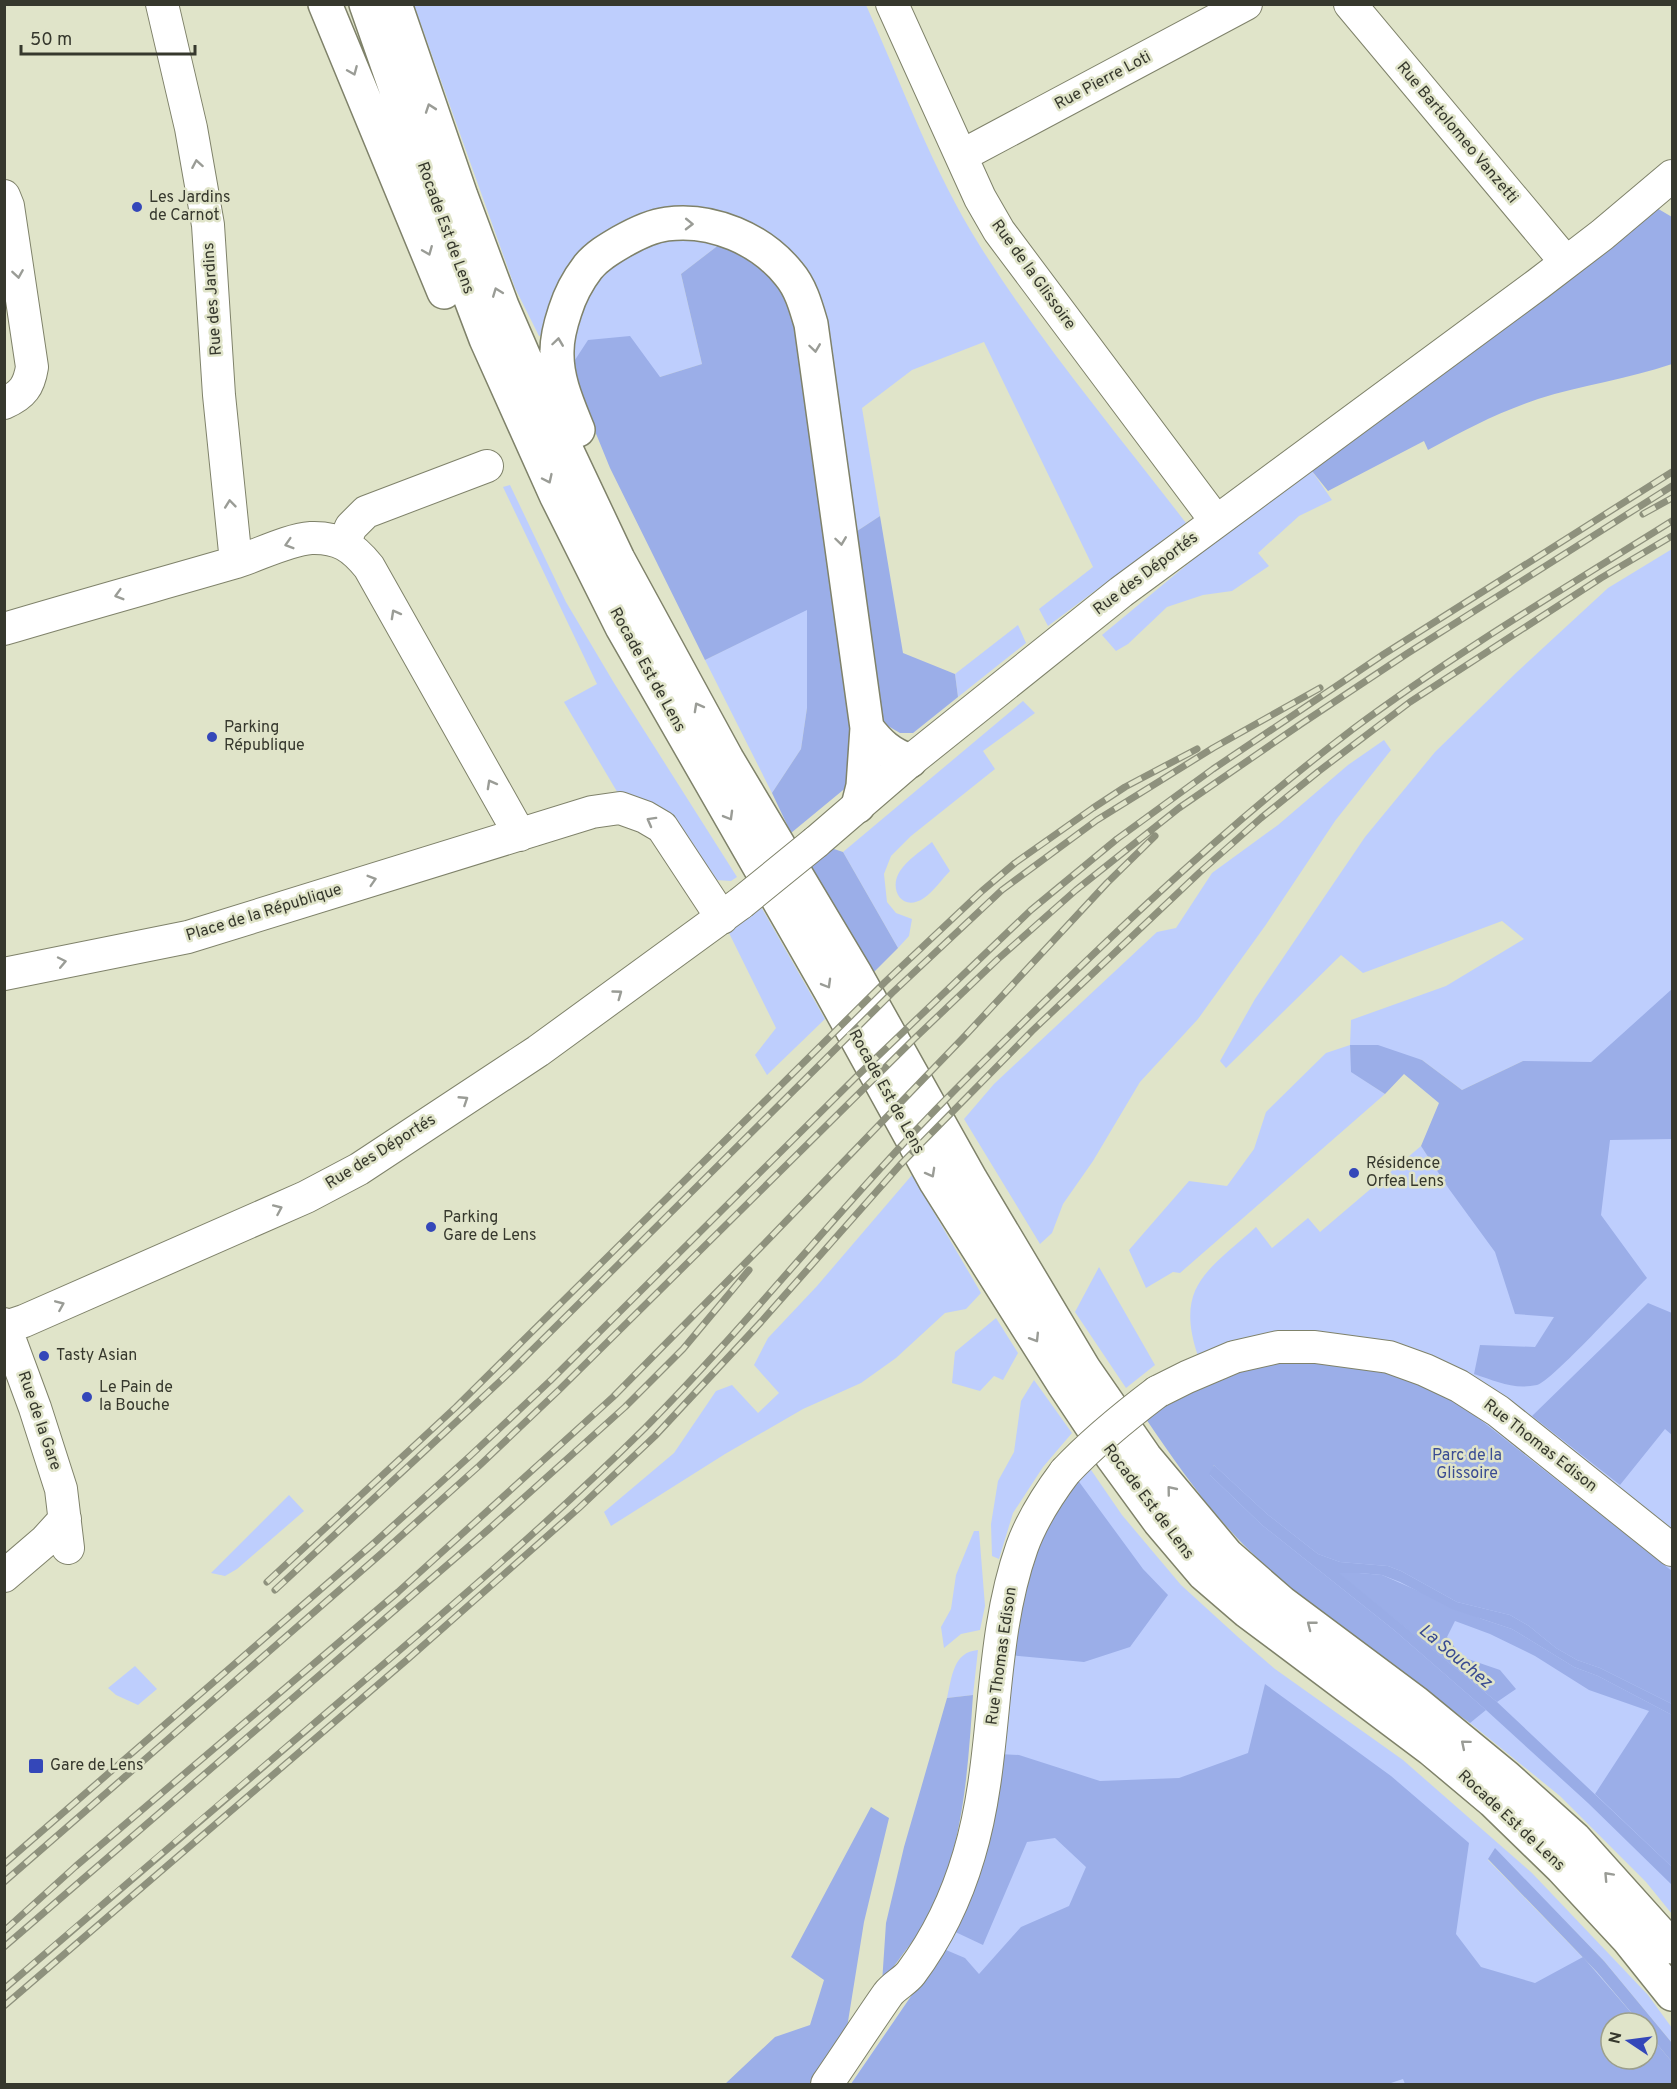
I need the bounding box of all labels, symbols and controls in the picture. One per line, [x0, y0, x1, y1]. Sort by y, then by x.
scale bar [21, 18, 195, 56]
text: 50 m [30, 29, 72, 52]
street label: Rue Pierre Loti [1051, 47, 1155, 115]
street label: Rue Bartolomeo Vanzetti [1392, 58, 1522, 208]
one-way arrow [346, 64, 358, 75]
one-way arrow [425, 103, 438, 114]
one-way arrow [191, 159, 204, 169]
street label: Rocade Est de Lens [412, 159, 478, 297]
place label: Les Jardins de Carnot [149, 188, 230, 226]
marker: Les Jardins de Carnot [130, 200, 144, 214]
street label: Rue de la Glissoire [986, 216, 1080, 334]
one-way arrow [684, 218, 693, 230]
street label: Rue des Jardins [199, 242, 227, 356]
one-way arrow [421, 245, 433, 256]
one-way arrow [12, 269, 24, 278]
one-way arrow [492, 287, 504, 298]
one-way arrow [552, 337, 564, 346]
one-way arrow [808, 344, 820, 353]
one-way arrow [541, 473, 553, 484]
one-way arrow [224, 499, 237, 508]
street label: Rue des Déportés [1090, 528, 1202, 620]
one-way arrow [284, 537, 295, 549]
one-way arrow [835, 537, 847, 546]
one-way arrow [114, 588, 125, 600]
street label: Rocade Est de Lens [604, 604, 690, 736]
one-way arrow [391, 610, 403, 620]
one-way arrow [694, 703, 705, 714]
place label: Parking République [224, 718, 305, 756]
marker: Parking République [205, 730, 219, 744]
one-way arrow [487, 779, 498, 790]
one-way arrow [722, 809, 733, 820]
one-way arrow [647, 817, 657, 828]
one-way arrow [366, 875, 377, 887]
street label: Place de la République [184, 880, 344, 946]
one-way arrow [57, 957, 67, 970]
one-way arrow [820, 978, 831, 988]
one-way arrow [611, 990, 622, 1001]
street label: Rocade Est de Lens [843, 1026, 929, 1158]
one-way arrow [458, 1095, 468, 1107]
street label: Rue des Déportés [322, 1110, 440, 1194]
place label: Résidence Orfea Lens [1366, 1154, 1444, 1192]
marker: Résidence Orfea Lens [1347, 1166, 1361, 1180]
one-way arrow [924, 1167, 935, 1177]
one-way arrow [272, 1205, 283, 1217]
place label: Parking Gare de Lens [443, 1208, 536, 1246]
marker: Parking Gare de Lens [424, 1220, 438, 1234]
one-way arrow [54, 1300, 65, 1312]
one-way arrow [1027, 1332, 1039, 1342]
place label: Tasty Asian [56, 1346, 137, 1366]
marker: Tasty Asian [37, 1349, 51, 1363]
street label: Rue de la Gare [13, 1369, 65, 1473]
place label: Le Pain de la Bouche [99, 1378, 173, 1416]
marker: Le Pain de la Bouche [80, 1390, 94, 1404]
street label: Rue Thomas Edison [1479, 1395, 1601, 1497]
street label: Rocade Est de Lens [1098, 1440, 1198, 1564]
park label: Parc de la Glissoire [1432, 1446, 1502, 1484]
one-way arrow [1168, 1486, 1179, 1497]
street label: Rue Thomas Edison [982, 1586, 1022, 1726]
water label: La Souchez [1414, 1620, 1497, 1695]
one-way arrow [1306, 1622, 1317, 1633]
one-way arrow [1461, 1740, 1472, 1751]
place label: Gare de Lens [50, 1756, 143, 1776]
marker: Gare de Lens [27, 1757, 45, 1775]
street label: Rocade Est de Lens [1453, 1766, 1569, 1876]
one-way arrow [1605, 1872, 1616, 1883]
north arrow [1599, 2011, 1659, 2071]
text: N [1605, 2030, 1627, 2046]

